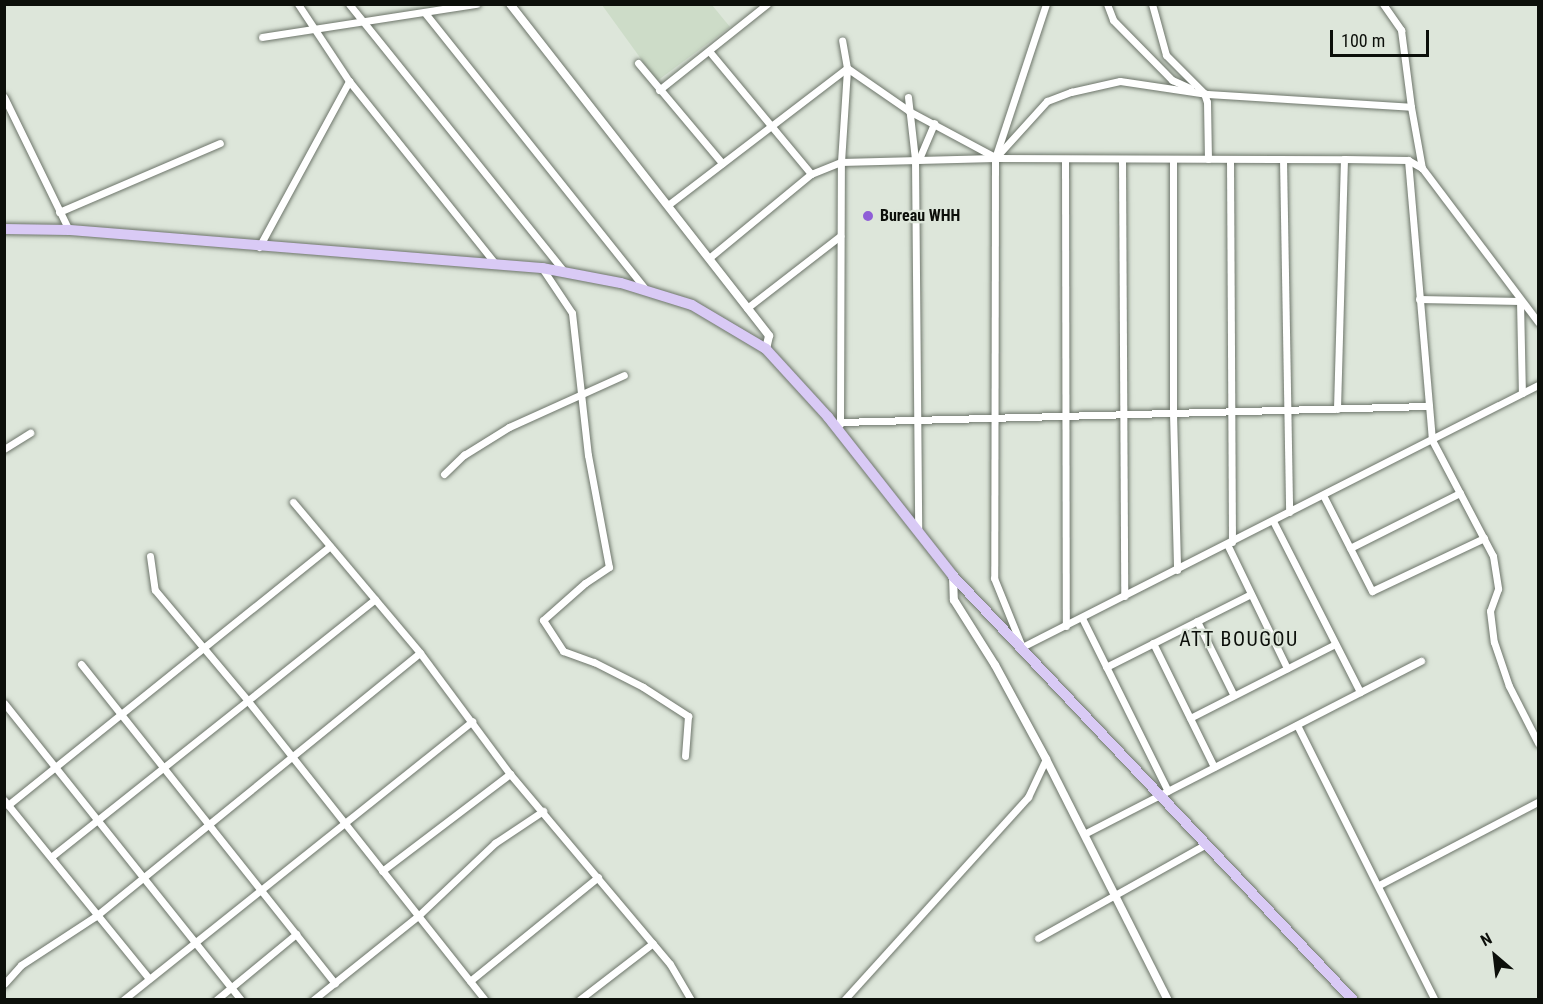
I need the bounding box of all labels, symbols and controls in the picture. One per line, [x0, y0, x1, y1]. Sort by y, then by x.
scale bar [1333, 18, 1432, 56]
text: 100 m [1341, 30, 1385, 51]
place label: Bureau WHH [880, 206, 960, 226]
marker: Bureau WHH [861, 209, 875, 223]
district label: ATT BOUGOU [1179, 627, 1299, 651]
north arrow [1465, 926, 1525, 986]
text: N [1478, 929, 1495, 950]

